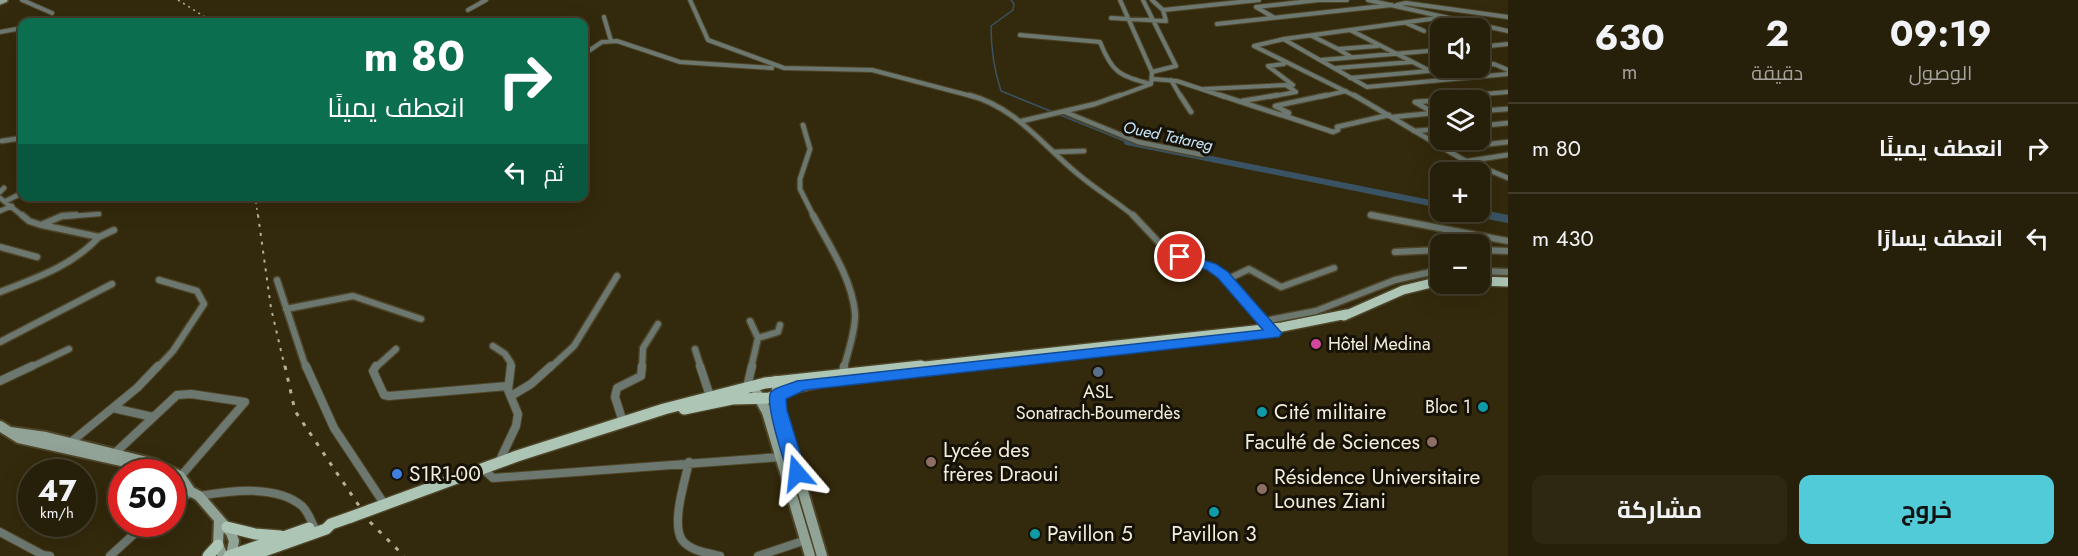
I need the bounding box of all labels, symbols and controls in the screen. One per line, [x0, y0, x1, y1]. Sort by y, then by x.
text: 2 [1765, 7, 1789, 59]
text: 09:19 [1890, 7, 1992, 59]
text: 630 [1594, 11, 1665, 63]
map controls [1430, 18, 1490, 294]
button: sound [1430, 18, 1490, 78]
text: 80 m [364, 26, 465, 87]
icon: right [486, 42, 564, 120]
text: m [1622, 58, 1637, 87]
text: دقيقة [1751, 59, 1803, 88]
text: الوصول [1909, 59, 1972, 88]
text: انعطف يمينًا [327, 88, 465, 127]
button: layers [1430, 90, 1490, 150]
water label: Oued Tatareg [1121, 115, 1215, 157]
text: 80 m [1532, 132, 1581, 164]
text: انعطف يمينًا [1879, 132, 2003, 164]
icon: right [2021, 132, 2054, 165]
icon: left [499, 156, 532, 189]
text: ثم [544, 157, 564, 189]
button: + [1430, 162, 1490, 222]
text: 430 m [1532, 222, 1594, 254]
text: انعطف يسارًا [1876, 222, 2003, 254]
icon: left [2021, 222, 2054, 255]
pin [1154, 231, 1205, 282]
button: − [1430, 234, 1490, 294]
icon: arrive [1163, 240, 1196, 273]
place label: Hôtel Medina [1328, 331, 1431, 357]
marker: Hôtel Medina [1309, 337, 1323, 351]
marker: ASL Sonatrach-Boumerdès [1091, 365, 1105, 379]
place label: ASL Sonatrach-Boumerdès [1016, 379, 1180, 426]
place label: Bloc 1 [1425, 394, 1471, 420]
place label: Cité militaire [1274, 397, 1387, 427]
marker: Bloc 1 [1476, 400, 1490, 414]
marker: Cité militaire [1255, 405, 1269, 419]
place label: Faculté de Sciences [1245, 427, 1420, 457]
place label: Lycée des frères Draoui [943, 435, 1059, 489]
marker: Faculté de Sciences [1425, 435, 1439, 449]
position arrow [765, 441, 829, 505]
marker: Lycée des frères Draoui [924, 455, 938, 469]
speed limit sign: 50 [108, 459, 186, 537]
place label: S1R1-00 [409, 459, 481, 489]
place label: Résidence Universitaire Lounes Ziani [1274, 462, 1480, 516]
marker: S1R1-00 [390, 467, 404, 481]
text: 47 [37, 469, 77, 512]
button: مشاركة [1532, 475, 1787, 544]
button: خروج [1799, 475, 2054, 544]
marker: Résidence Universitaire Lounes Ziani [1255, 482, 1269, 496]
text: km/h [40, 502, 74, 524]
marker: Pavillon 3 [1207, 505, 1221, 519]
place label: Pavillon 5 [1047, 519, 1133, 549]
place label: Pavillon 3 [1171, 519, 1257, 549]
marker: Pavillon 5 [1028, 527, 1042, 541]

